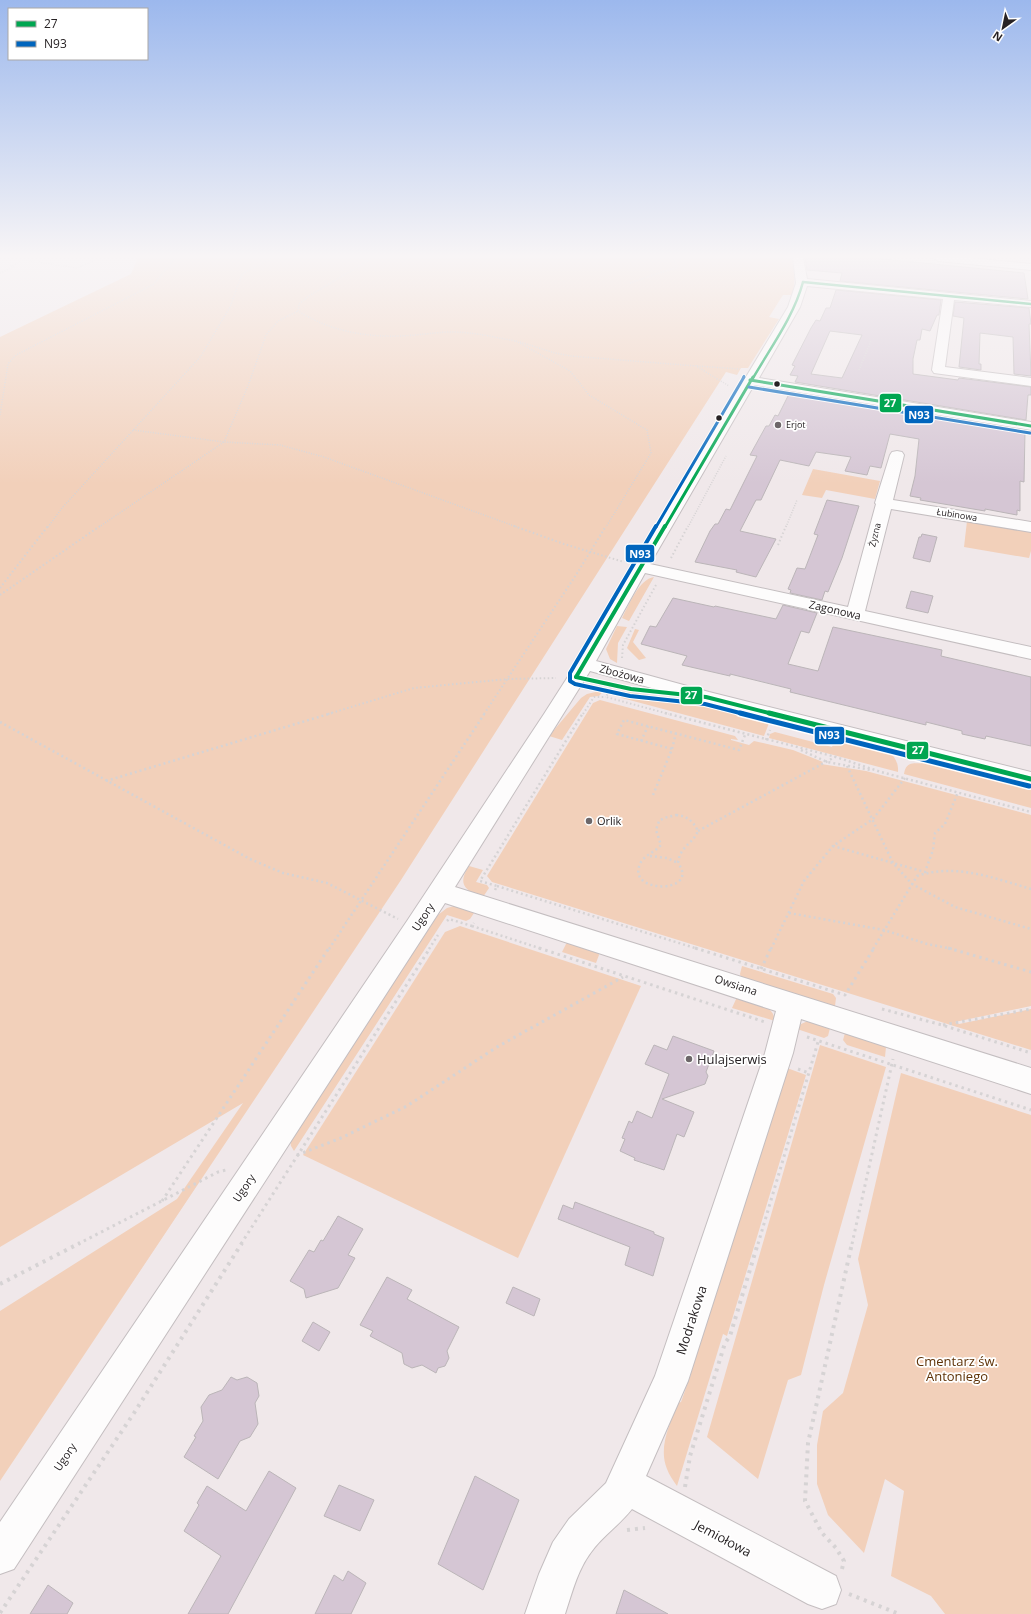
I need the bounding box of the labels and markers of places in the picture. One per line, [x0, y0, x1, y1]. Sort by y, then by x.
unlabelled marker [772, 379, 782, 389]
unlabelled marker [714, 413, 724, 423]
place label: Erjot [786, 418, 806, 431]
marker: Erjot [773, 420, 783, 430]
place label: Orlik [597, 813, 622, 828]
marker: Orlik [584, 816, 594, 826]
place label: Hulajserwis [697, 1050, 767, 1068]
marker: Hulajserwis [684, 1054, 694, 1064]

